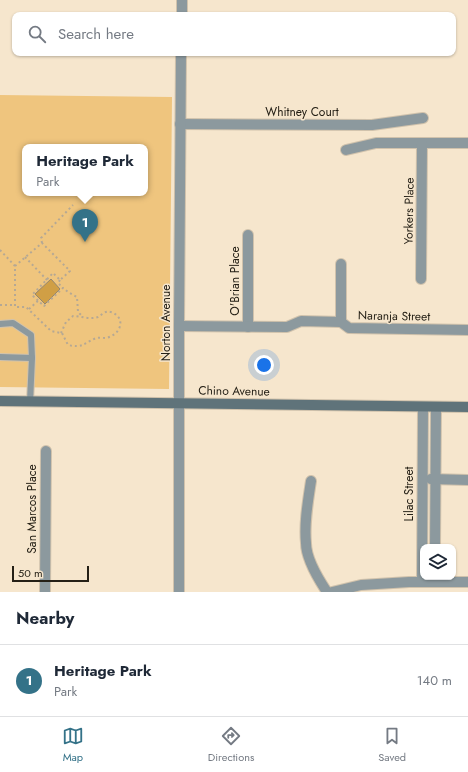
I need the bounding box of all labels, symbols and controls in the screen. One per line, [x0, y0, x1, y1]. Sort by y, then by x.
search box [12, 12, 456, 56]
icon: search [26, 23, 48, 45]
text: Search here [58, 23, 134, 45]
street label: Whitney Court [265, 103, 339, 121]
popup [22, 144, 148, 196]
text: Heritage Park [36, 150, 134, 172]
text: Park [36, 172, 59, 191]
street label: Yorkers Place [399, 177, 419, 245]
pin: 1 [72, 209, 98, 242]
street label: O'Brian Place [226, 246, 244, 316]
street label: Norton Avenue [157, 285, 175, 361]
street label: Naranja Street [358, 306, 430, 326]
your location [254, 355, 274, 375]
street label: Chino Avenue [198, 381, 270, 401]
street label: San Marcos Place [23, 464, 41, 554]
street label: Lilac Street [400, 466, 418, 522]
map controls [420, 544, 456, 580]
button: layers [420, 544, 456, 580]
scale bar [12, 564, 89, 583]
text: 50 m [18, 565, 43, 581]
text: Nearby [16, 606, 74, 630]
text: Heritage Park [54, 660, 152, 682]
text: 1 [26, 671, 32, 690]
text: 140 m [417, 671, 452, 690]
text: Park [54, 682, 77, 701]
tab: Map [62, 725, 84, 765]
tab: Directions [208, 725, 254, 765]
tab: Saved [378, 725, 406, 765]

